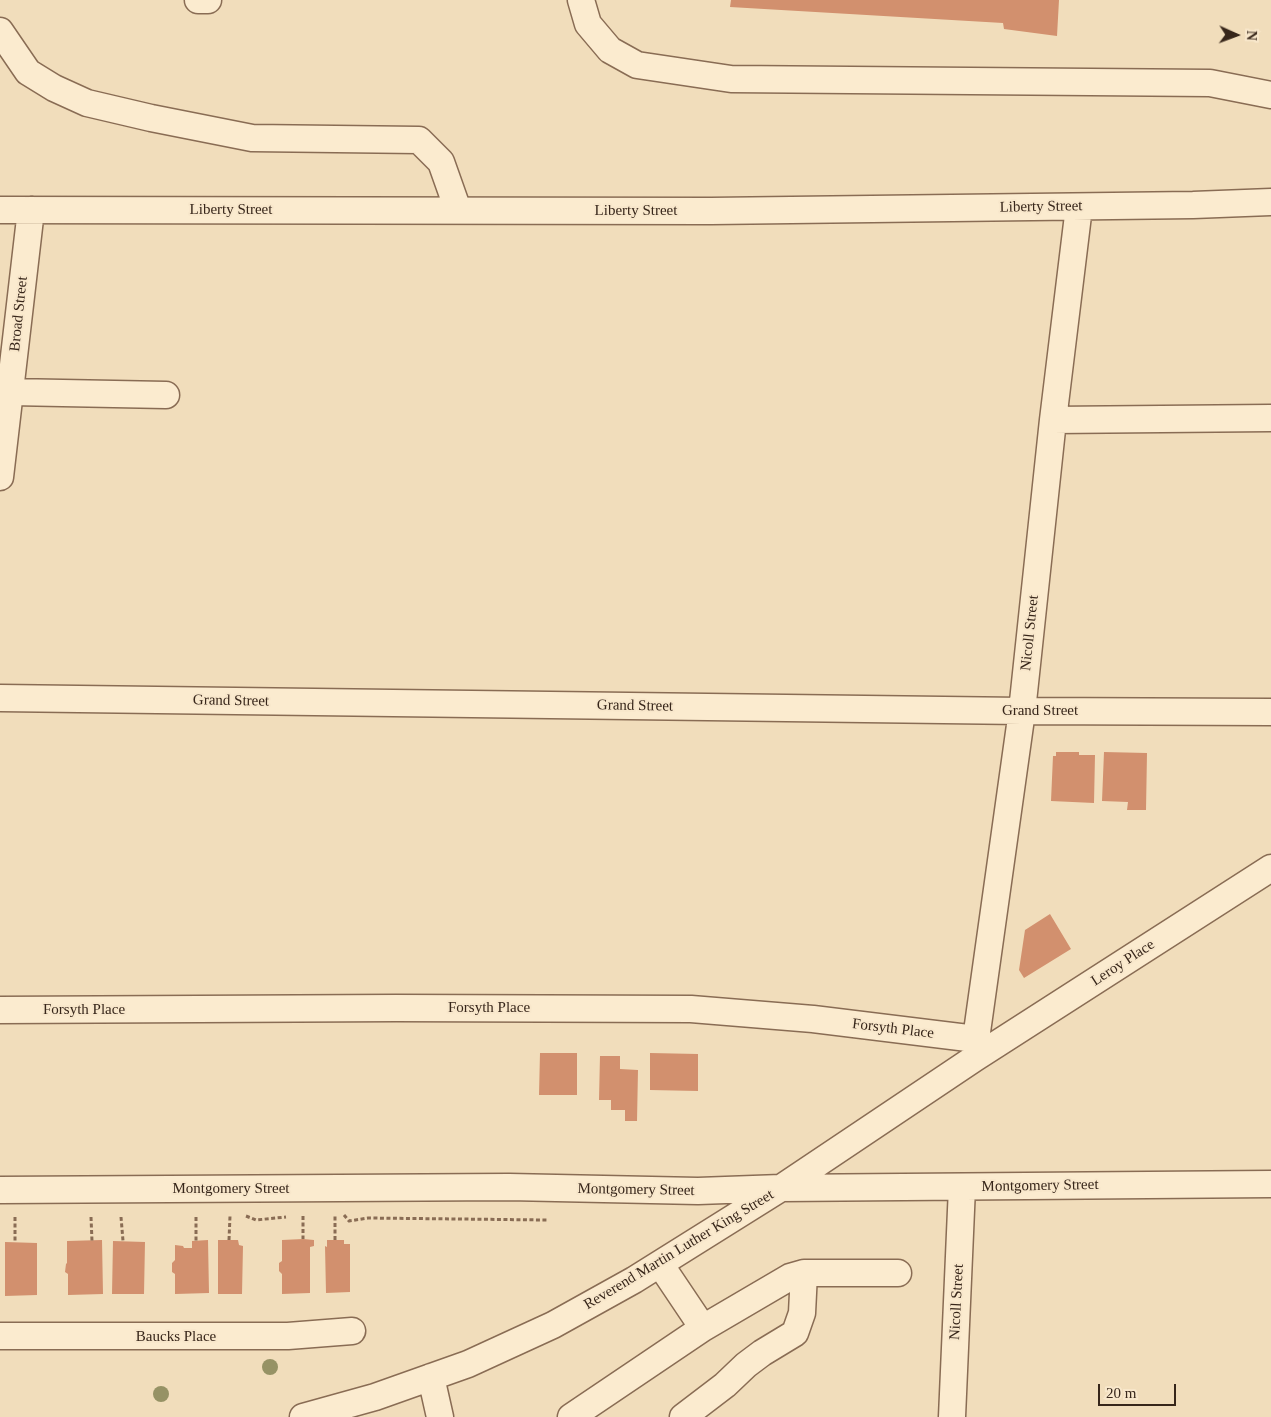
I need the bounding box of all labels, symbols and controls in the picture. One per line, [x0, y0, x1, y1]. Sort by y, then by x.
north arrow [1211, 10, 1261, 60]
text: N [1244, 30, 1259, 41]
street label: Liberty Street [999, 197, 1083, 217]
street label: Liberty Street [190, 201, 272, 219]
street label: Liberty Street [595, 202, 677, 220]
street label: Broad Street [6, 276, 32, 352]
street label: Nicoll Street [1017, 594, 1043, 672]
street label: Grand Street [193, 691, 269, 711]
street label: Grand Street [597, 696, 673, 716]
street label: Grand Street [1002, 702, 1078, 720]
street label: Leroy Place [1088, 936, 1158, 990]
street label: Forsyth Place [448, 999, 530, 1017]
street label: Forsyth Place [43, 1001, 125, 1019]
street label: Forsyth Place [851, 1015, 935, 1043]
street label: Montgomery Street [981, 1176, 1099, 1196]
street label: Montgomery Street [172, 1180, 290, 1198]
street label: Montgomery Street [577, 1180, 695, 1200]
street label: Reverend Martin Luther King Street [581, 1186, 777, 1314]
street label: Nicoll Street [946, 1263, 968, 1341]
street label: Baucks Place [136, 1328, 216, 1346]
scale bar [1101, 1374, 1178, 1406]
text: 20 m [1106, 1385, 1136, 1401]

